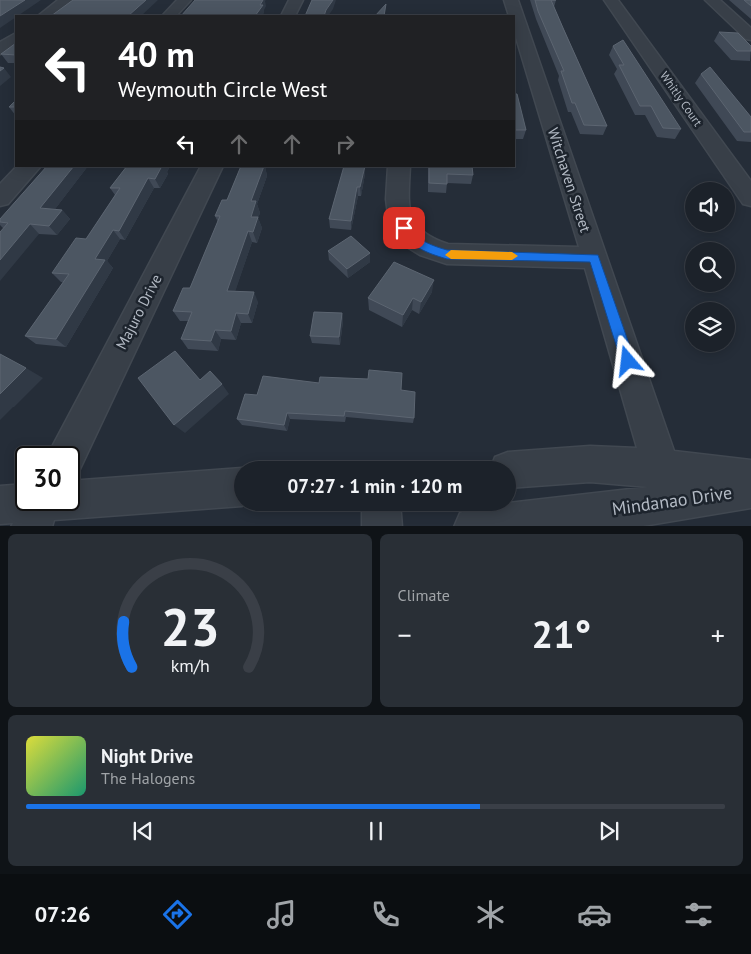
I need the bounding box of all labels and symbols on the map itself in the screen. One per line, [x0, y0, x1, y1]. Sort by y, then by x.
street label: Whitly Court [657, 68, 706, 129]
street label: Witchaven Street [544, 125, 595, 235]
pin [383, 207, 425, 249]
street label: Majuro Drive [111, 271, 166, 353]
position arrow [601, 334, 653, 386]
speed limit sign: 30 [15, 446, 80, 511]
street label: Mindanao Drive [610, 481, 733, 520]

